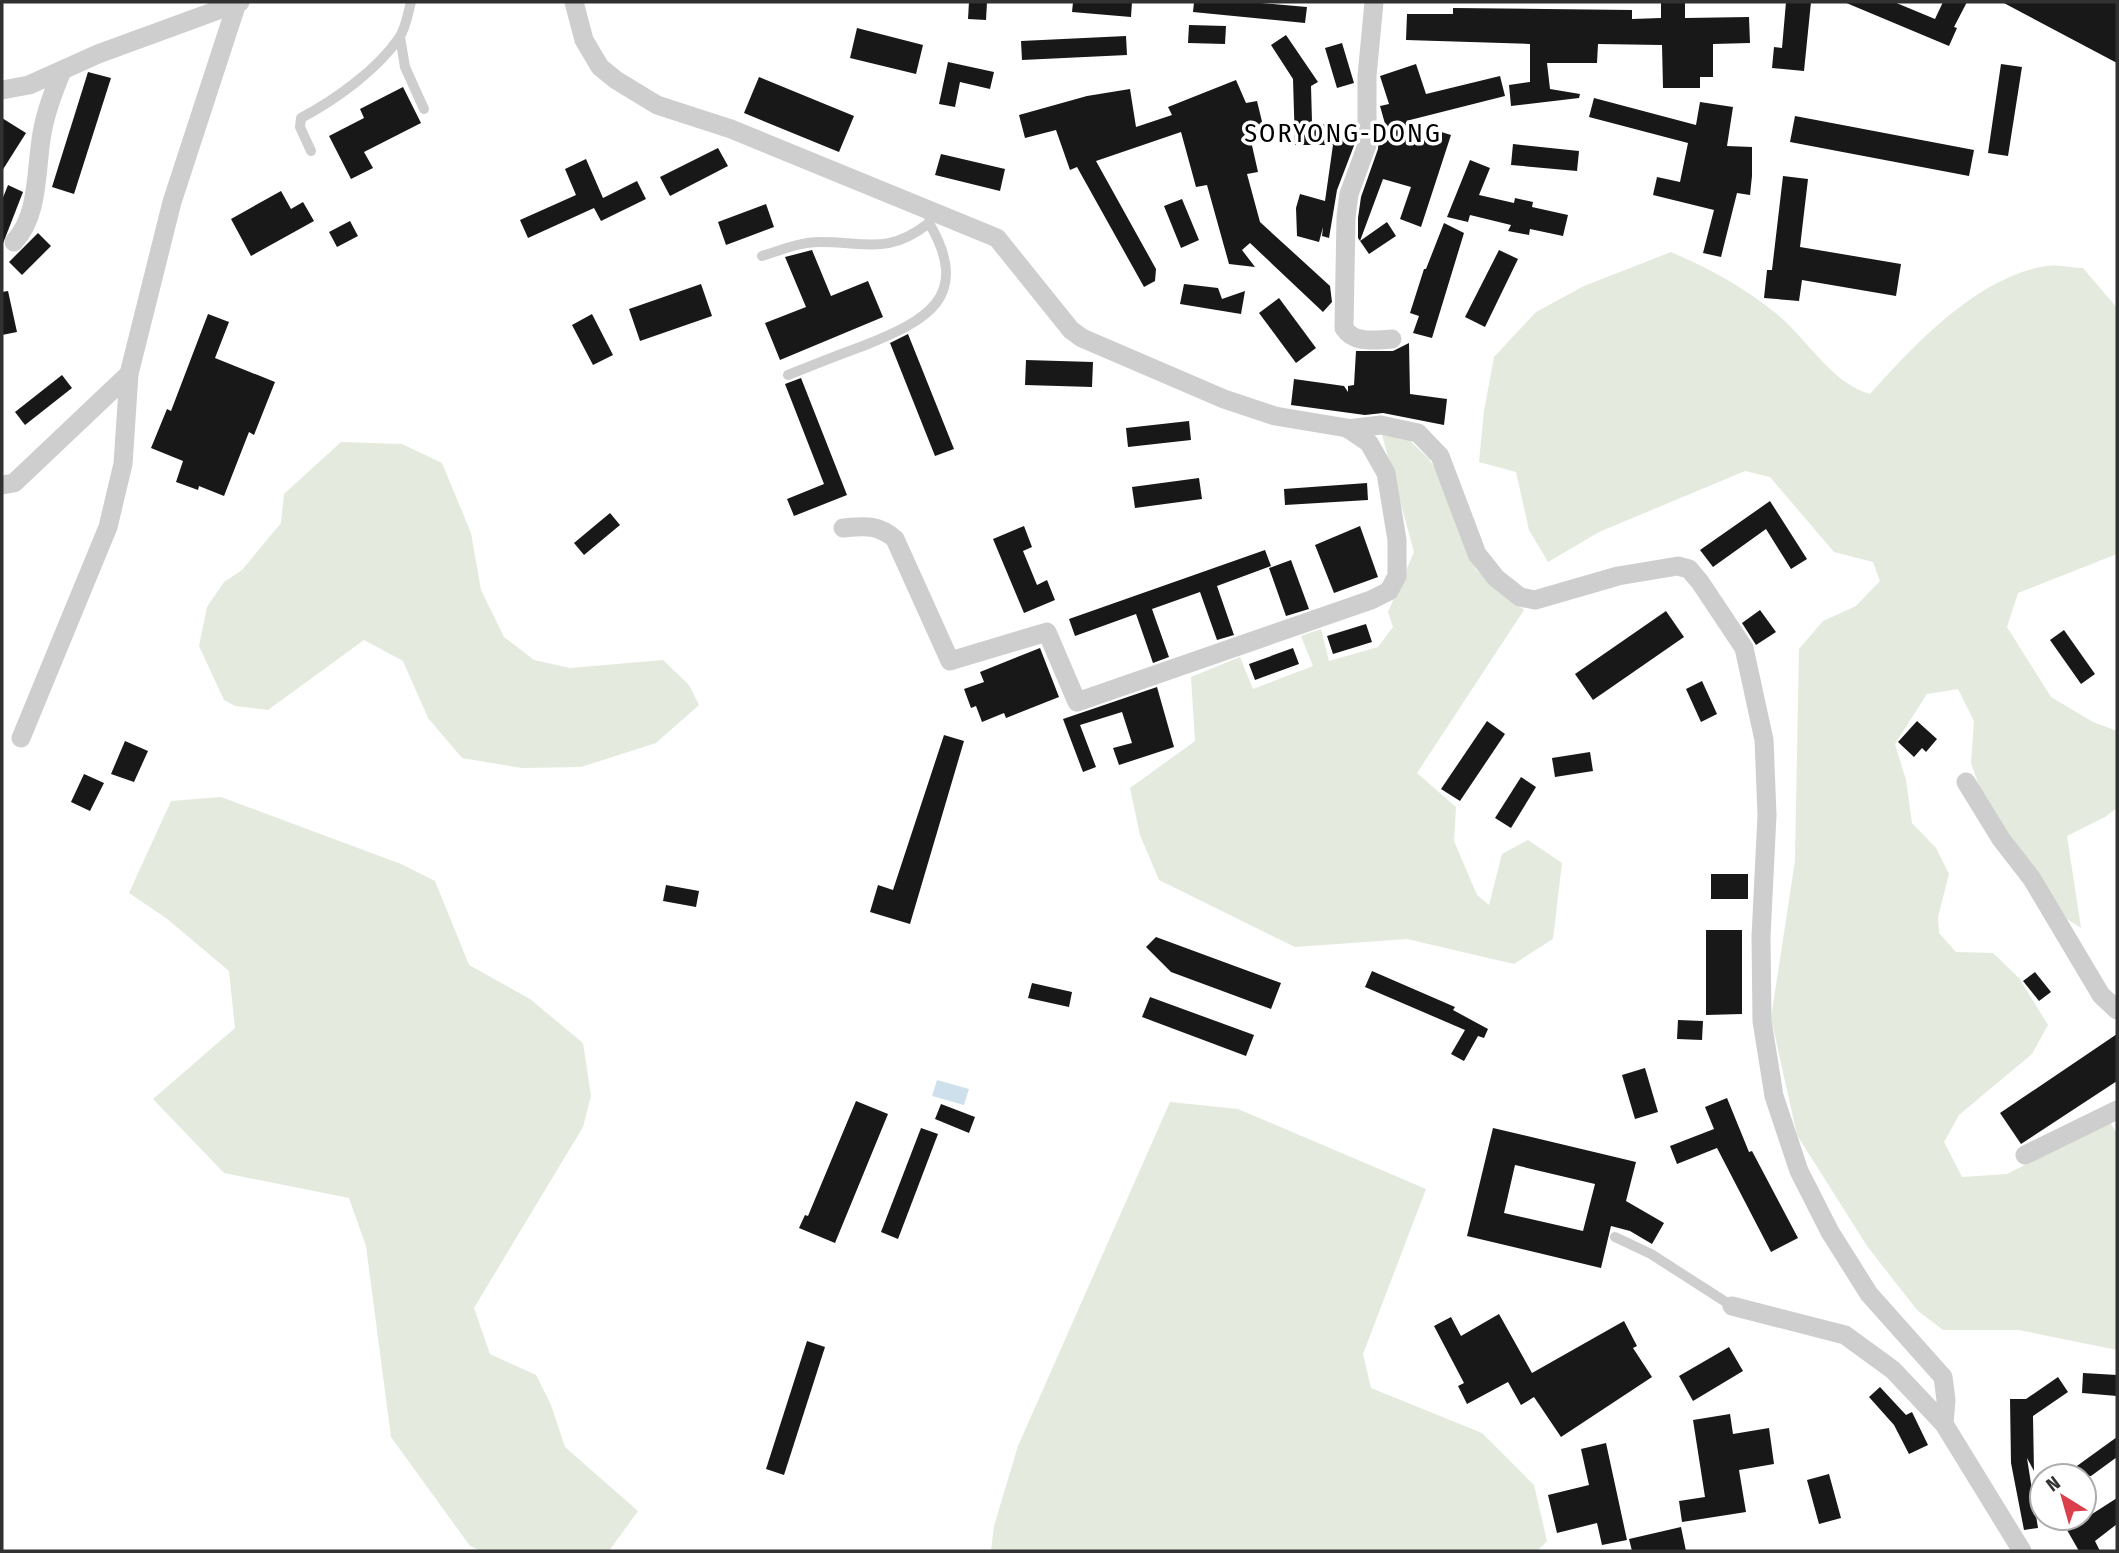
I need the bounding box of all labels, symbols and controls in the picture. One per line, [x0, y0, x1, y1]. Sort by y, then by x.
district label: SORYONG-DONG [1244, 118, 1442, 149]
north arrow [2028, 1462, 2098, 1532]
text: N [2042, 1471, 2065, 1496]

